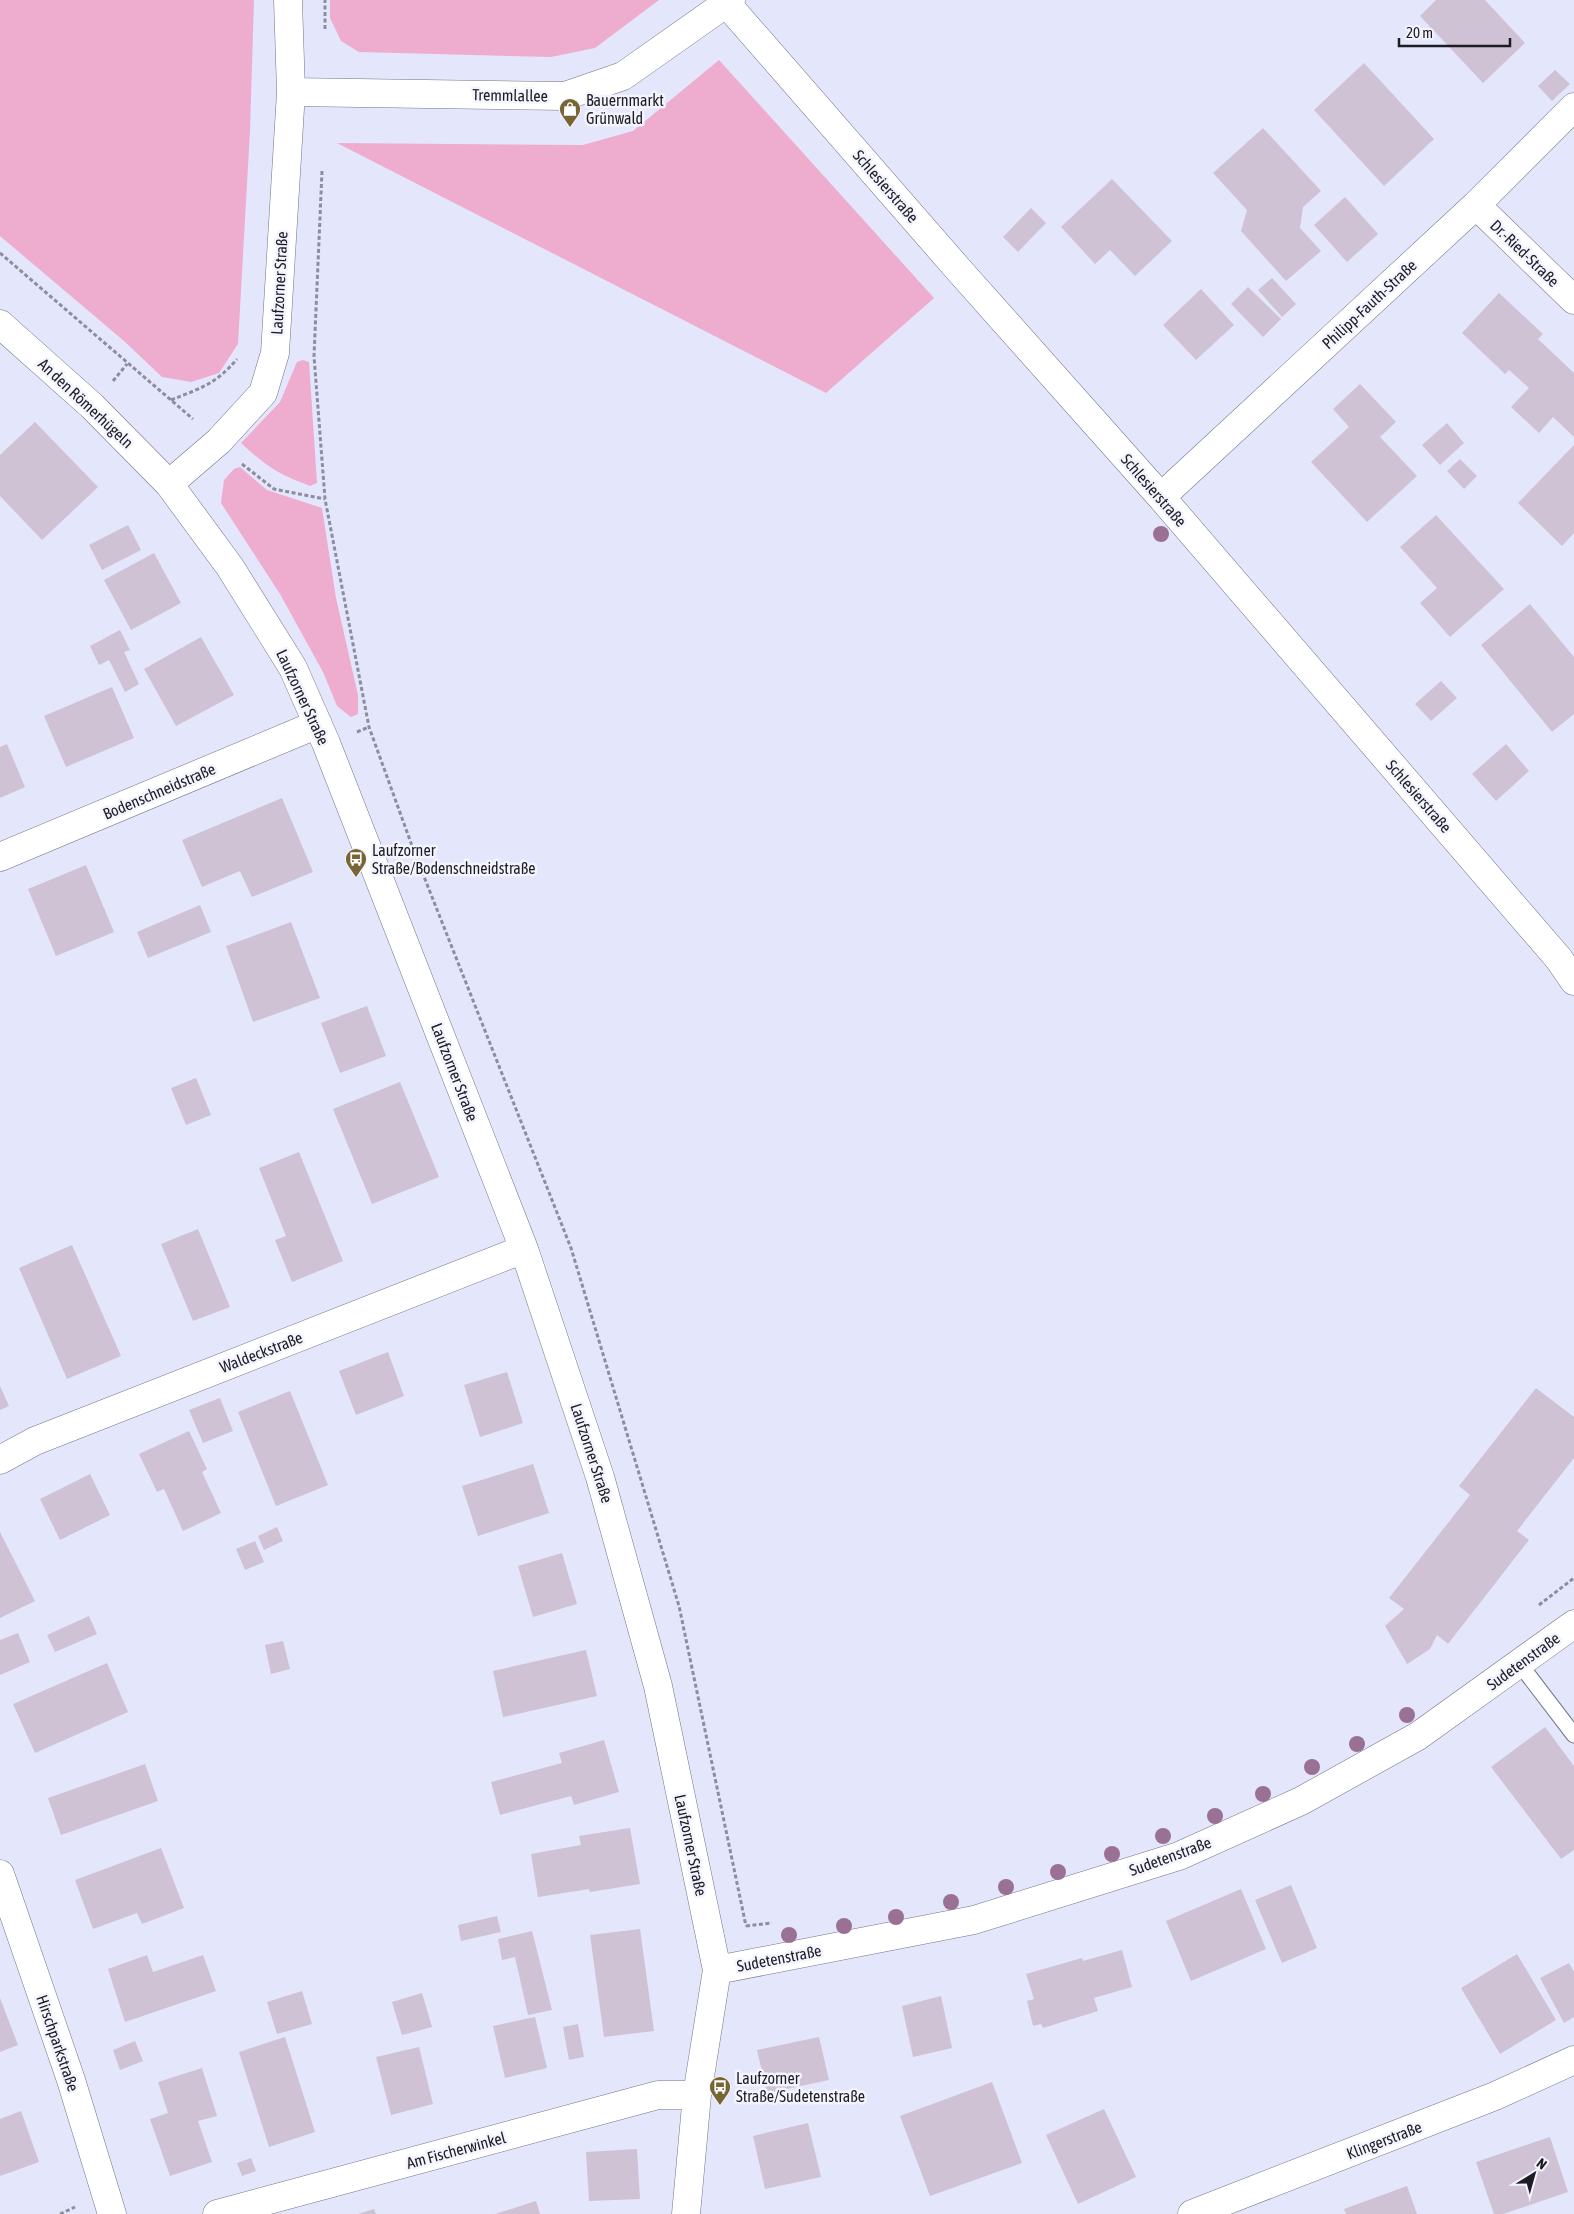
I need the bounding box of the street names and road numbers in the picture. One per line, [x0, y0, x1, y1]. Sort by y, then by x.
street label: Tremmlallee [472, 85, 548, 105]
street label: Schlesierstraße [850, 146, 922, 226]
street label: Dr.-Ried-Straße [1487, 216, 1563, 290]
street label: Laufzorner Straße [267, 231, 291, 335]
street label: Philipp-Fauth-Straße [1318, 256, 1420, 353]
street label: An den Römerhügeln [34, 354, 137, 452]
street label: Schlesierstraße [1118, 450, 1190, 530]
street label: Laufzorner Straße [273, 646, 333, 748]
street label: Schlesierstraße [1383, 756, 1455, 836]
street label: Bodenschneidstraße [100, 759, 218, 823]
street label: Laufzorner Straße [428, 1020, 482, 1124]
street label: Waldeckstraße [217, 1328, 305, 1376]
street label: Laufzorner Straße [567, 1401, 617, 1505]
street label: Sudetenstraße [1483, 1629, 1563, 1693]
street label: Laufzorner Straße [671, 1793, 711, 1897]
street label: Sudetenstraße [1127, 1833, 1213, 1879]
street label: Sudetenstraße [735, 1941, 823, 1975]
street label: Hirschparkstraße [32, 1992, 83, 2094]
street label: Klingerstraße [1344, 2117, 1424, 2163]
street label: Am Fischerwinkel [404, 2128, 508, 2172]

